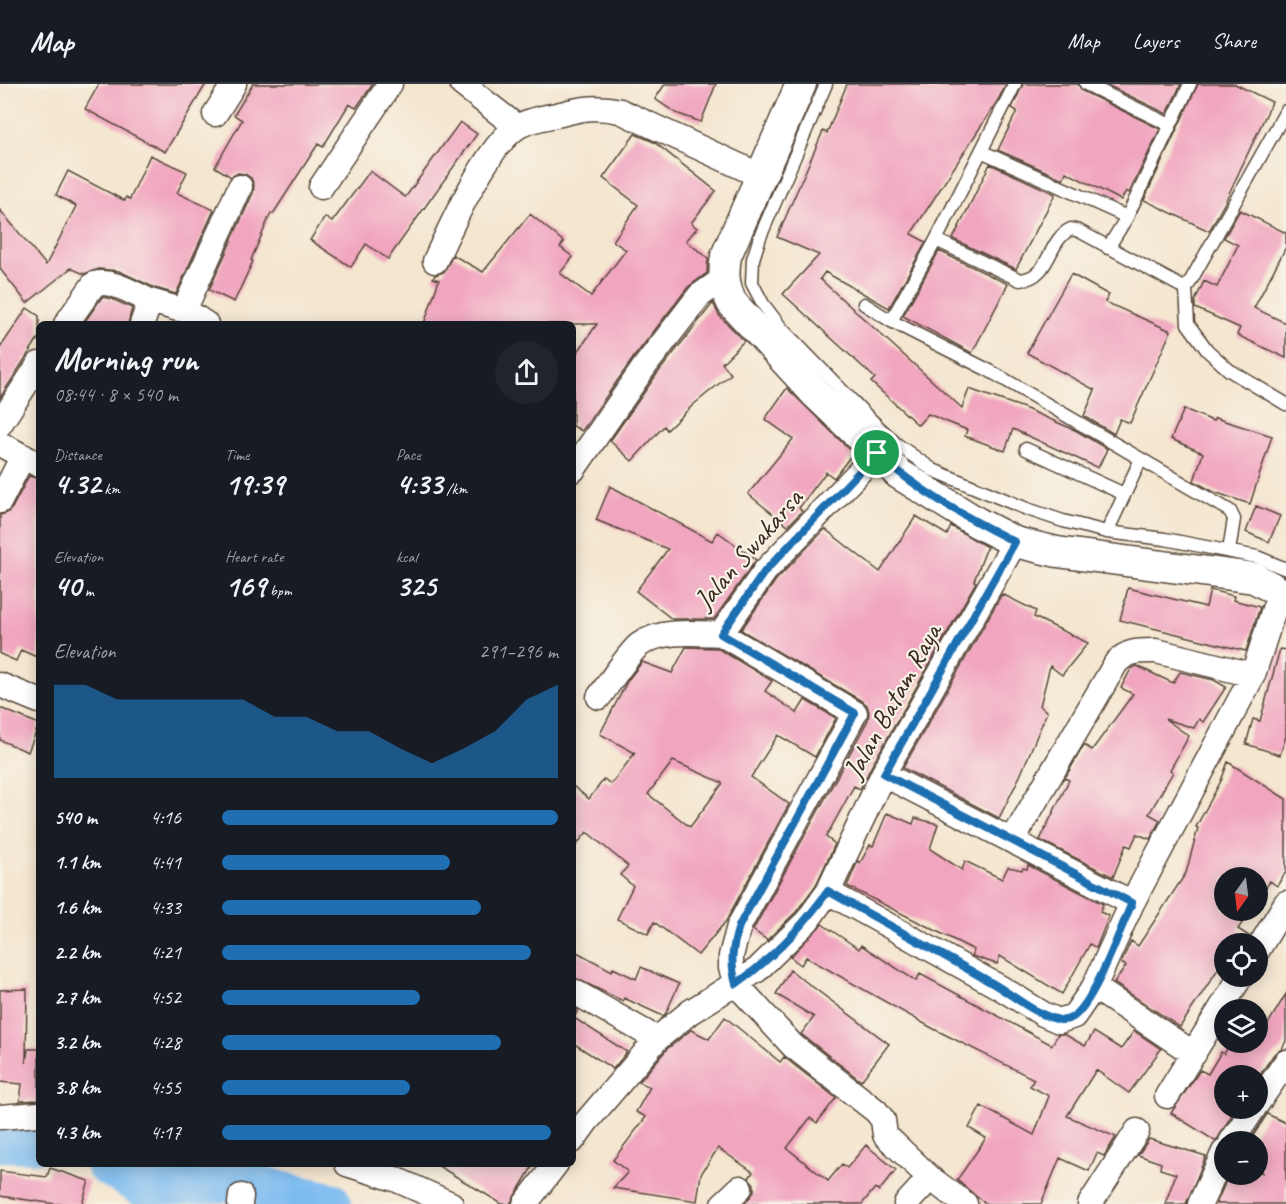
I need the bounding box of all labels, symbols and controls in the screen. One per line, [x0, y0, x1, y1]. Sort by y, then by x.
text: Map [30, 24, 73, 59]
text: Map [1067, 28, 1100, 54]
text: Layers [1133, 28, 1179, 54]
text: Share [1212, 28, 1256, 54]
text: Morning run [54, 338, 198, 380]
button: share [495, 341, 558, 404]
text: 08:44 · 8 × 540 m [54, 382, 178, 407]
pin [851, 427, 902, 478]
icon: arrive [860, 436, 893, 469]
text: Distance [54, 445, 102, 465]
text: Time [225, 445, 249, 465]
text: Pace [396, 445, 421, 465]
text: 4.32 [54, 465, 100, 503]
text: 19:39 [225, 465, 284, 503]
text: 4:33 [396, 465, 442, 503]
text: km [100, 479, 120, 499]
text: /km [442, 479, 467, 499]
street label: Jalan Swakarsa [685, 480, 811, 618]
text: Elevation [54, 547, 103, 567]
text: Heart rate [225, 547, 283, 567]
text: kcal [396, 547, 417, 567]
text: 40 [54, 567, 81, 605]
text: 169 [225, 567, 266, 605]
text: 325 [396, 567, 436, 605]
text: m [81, 581, 94, 601]
text: bpm [266, 581, 292, 601]
street label: Jalan Batam Raya [834, 615, 950, 786]
text: Elevation [54, 639, 116, 664]
text: 291–296 m [479, 639, 558, 664]
text: 540 m [54, 805, 97, 830]
text: 4:16 [150, 805, 181, 830]
text: 1.1 km [54, 850, 101, 875]
text: 4:41 [150, 850, 181, 875]
north arrow [1214, 867, 1268, 921]
map controls [1214, 867, 1268, 1185]
text: 1.6 km [54, 895, 101, 920]
text: 4:33 [150, 895, 181, 920]
button: locate [1214, 933, 1268, 987]
text: 2.2 km [54, 940, 101, 965]
text: 4:21 [150, 940, 181, 965]
text: 2.7 km [54, 985, 100, 1010]
text: 4:52 [150, 985, 181, 1010]
button: layers [1214, 999, 1268, 1053]
text: 3.2 km [54, 1030, 101, 1055]
text: 4:28 [150, 1030, 181, 1055]
button: + [1214, 1065, 1268, 1119]
text: 3.8 km [54, 1075, 101, 1100]
text: 4:55 [150, 1075, 181, 1100]
text: 4.3 km [54, 1120, 101, 1145]
text: 4:17 [150, 1120, 181, 1145]
button: − [1214, 1131, 1268, 1185]

